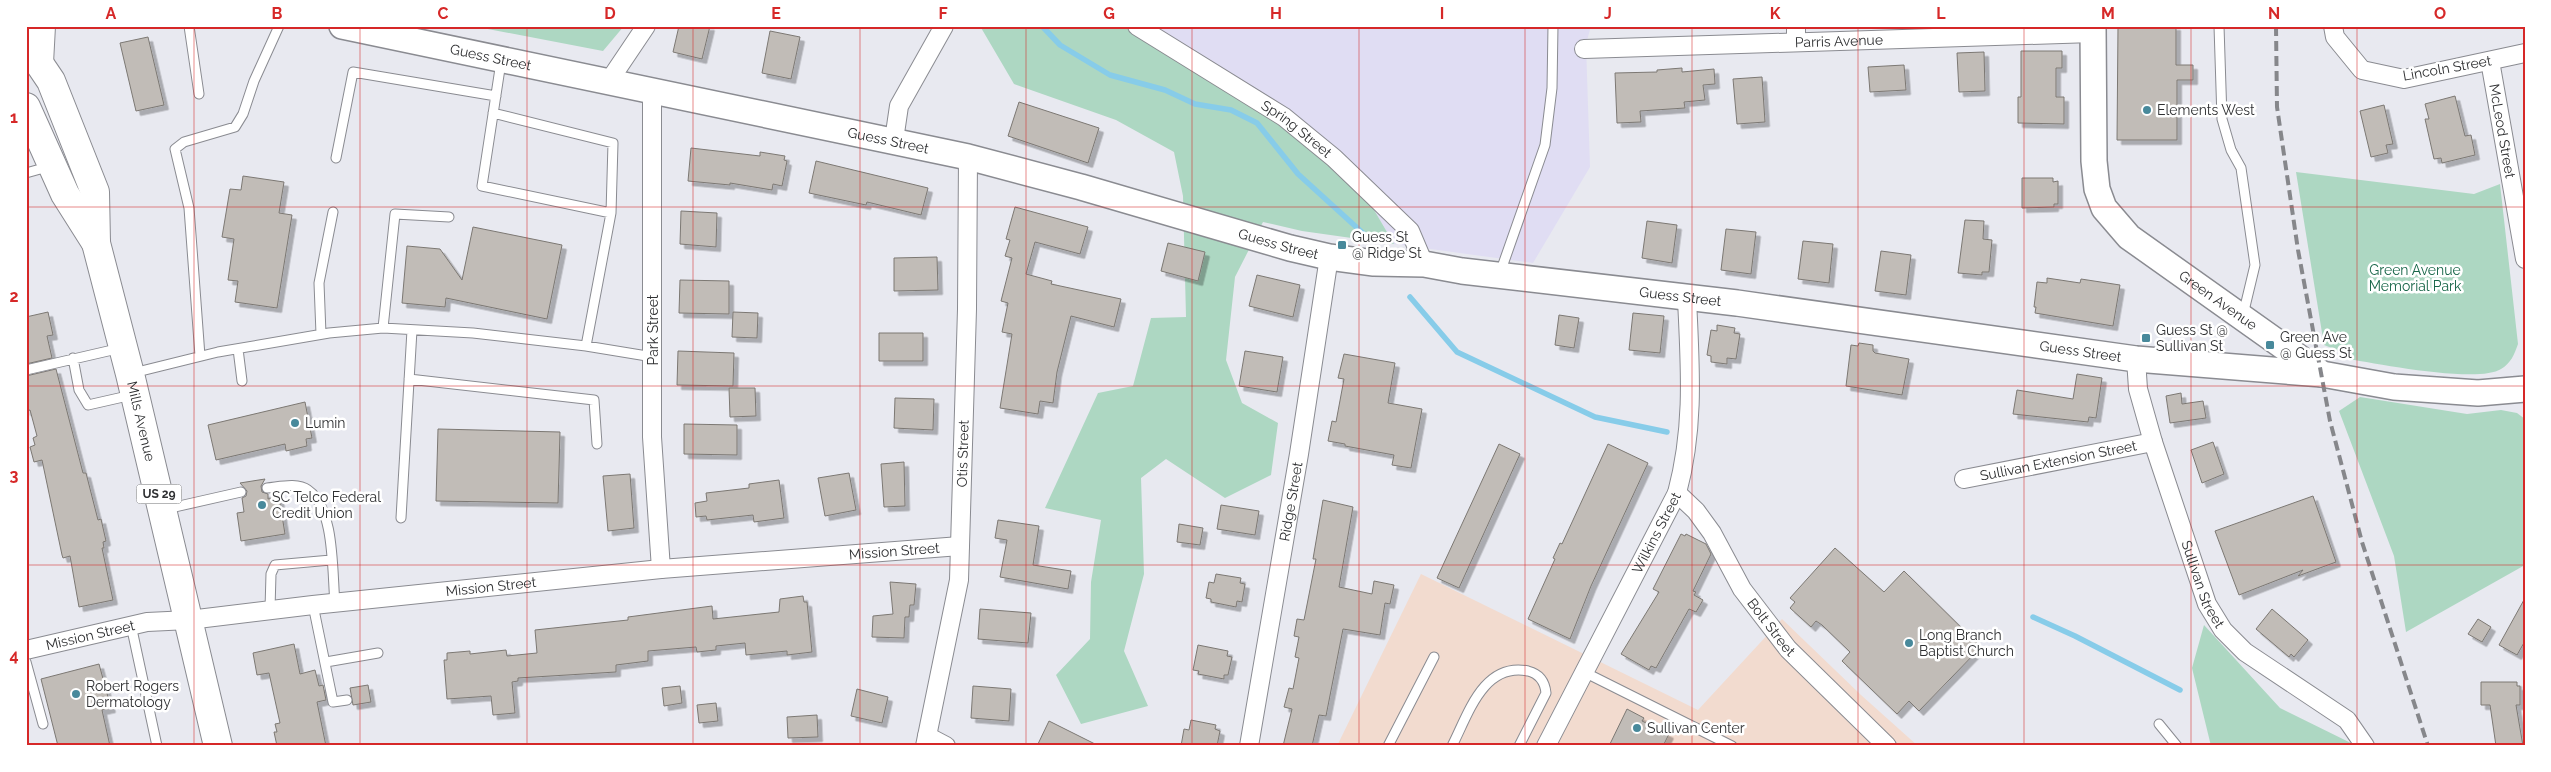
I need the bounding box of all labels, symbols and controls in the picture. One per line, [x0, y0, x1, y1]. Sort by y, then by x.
text: A [106, 4, 117, 23]
text: B [272, 4, 283, 23]
text: C [438, 4, 449, 23]
text: D [604, 4, 616, 23]
text: E [771, 4, 781, 23]
text: F [938, 4, 948, 23]
text: G [1103, 4, 1115, 23]
text: H [1270, 4, 1282, 23]
text: I [1440, 4, 1444, 23]
text: J [1604, 4, 1612, 23]
text: K [1770, 4, 1781, 23]
text: L [1936, 4, 1946, 23]
text: M [2101, 4, 2115, 23]
text: N [2268, 4, 2280, 23]
text: O [2434, 4, 2446, 23]
street label: Parris Avenue [1795, 32, 1883, 50]
street label: Guess Street [449, 41, 533, 73]
street label: Lincoln Street [2401, 52, 2493, 84]
street label: McLeod Street [2486, 82, 2519, 180]
street label: Spring Street [1258, 97, 1335, 161]
place label: Elements West [2157, 102, 2255, 118]
marker: Elements West [2141, 104, 2153, 116]
text: 1 [10, 108, 18, 127]
street label: Guess Street [846, 124, 930, 157]
street label: Guess Street [1236, 225, 1320, 262]
place label: Guess St @ Ridge St [1352, 229, 1422, 261]
marker: Guess St @ Ridge St [1336, 239, 1348, 251]
park label: Green Avenue Memorial Park [2369, 262, 2462, 294]
street label: Green Avenue [2176, 267, 2260, 333]
street label: Guess Street [1638, 284, 1722, 309]
text: 2 [9, 287, 19, 306]
street label: Park Street [645, 294, 661, 365]
place label: Guess St @ Sullivan St [2156, 322, 2228, 354]
place label: Green Ave @ Guess St [2280, 329, 2352, 361]
marker: Guess St @ Sullivan St [2140, 332, 2152, 344]
street label: Guess Street [2039, 338, 2123, 365]
marker: Green Ave @ Guess St [2264, 339, 2276, 351]
street label: Mills Avenue [124, 380, 158, 463]
place label: Lumin [305, 415, 346, 431]
marker: Lumin [289, 417, 301, 429]
street label: Otis Street [954, 419, 972, 487]
street label: Sullivan Extension Street [1978, 437, 2138, 484]
street label: Ridge Street [1276, 460, 1306, 542]
text: 3 [10, 466, 19, 485]
road number: US 29 [136, 484, 182, 504]
place label: SC Telco Federal Credit Union [272, 489, 381, 521]
street label: Wilkins Street [1629, 489, 1684, 576]
marker: SC Telco Federal Credit Union [256, 499, 268, 511]
street label: Sullivan Street [2178, 538, 2228, 631]
street label: Mission Street [848, 540, 941, 563]
street label: Mission Street [445, 574, 537, 599]
street label: Bolt Street [1744, 595, 1799, 660]
street label: Mission Street [44, 617, 137, 653]
place label: Long Branch Baptist Church [1919, 627, 2014, 659]
marker: Long Branch Baptist Church [1903, 637, 1915, 649]
text: 4 [9, 646, 19, 665]
place label: Robert Rogers Dermatology [86, 678, 179, 710]
marker: Robert Rogers Dermatology [70, 688, 82, 700]
place label: Sullivan Center [1647, 720, 1745, 736]
marker: Sullivan Center [1631, 722, 1643, 734]

